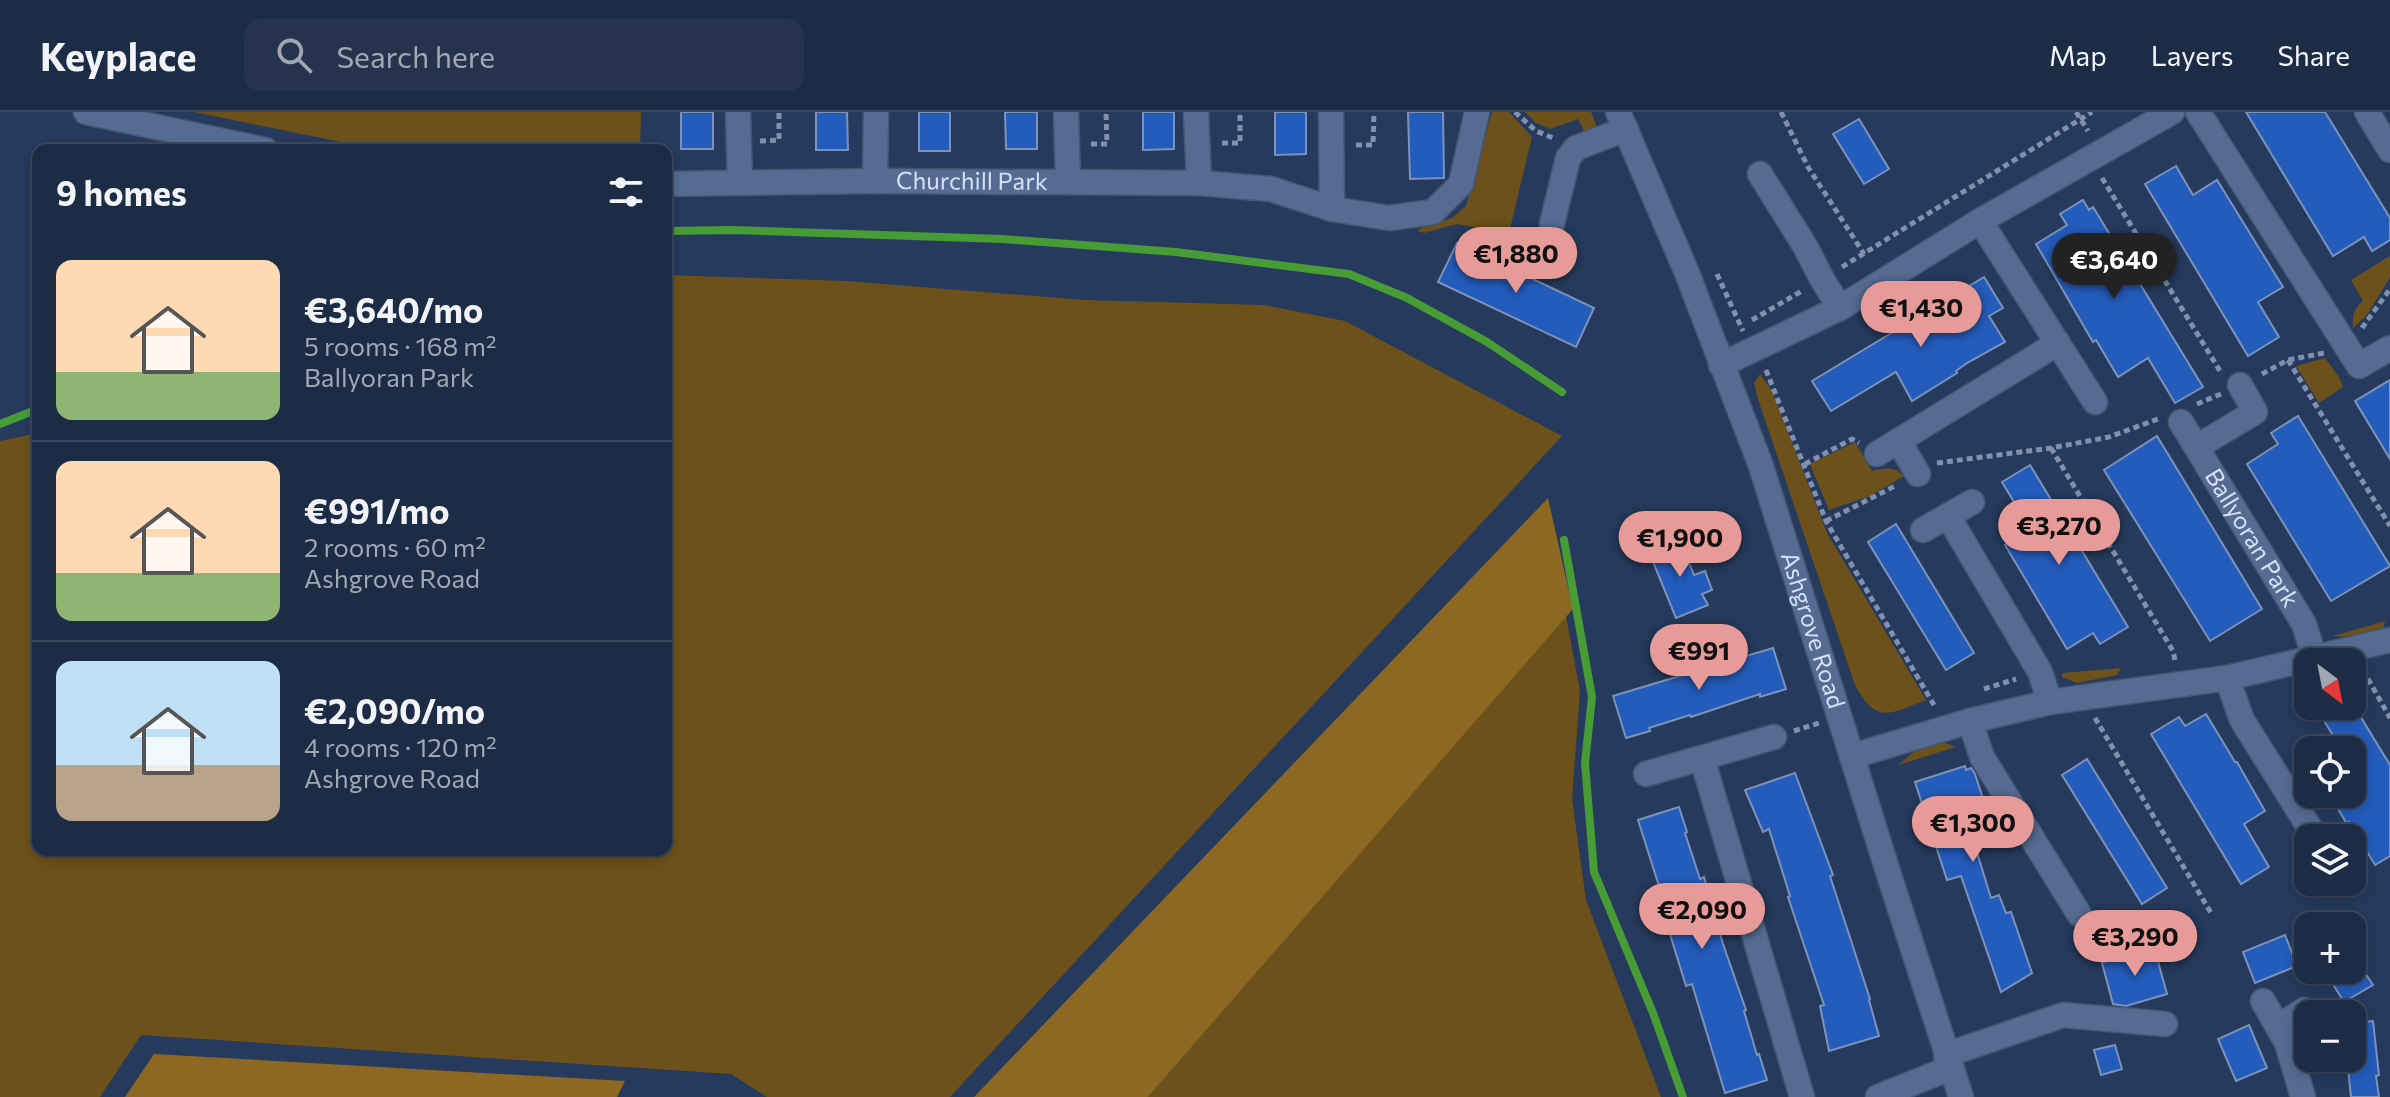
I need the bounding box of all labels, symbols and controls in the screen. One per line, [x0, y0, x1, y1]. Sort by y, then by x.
search box [244, 19, 804, 91]
text: Keyplace [40, 32, 196, 79]
icon: search [272, 33, 316, 77]
text: Search here [336, 37, 495, 74]
text: Map [2049, 38, 2107, 72]
text: Layers [2151, 38, 2233, 72]
text: Share [2277, 38, 2350, 72]
street label: Churchill Park [896, 165, 1048, 195]
icon: filters [604, 170, 648, 214]
text: 9 homes [56, 171, 187, 213]
pin: €1,880 [1451, 227, 1581, 295]
pin: €3,640 [2049, 233, 2179, 301]
text: €1,880 [1473, 237, 1559, 268]
text: €3,640 [2070, 243, 2158, 274]
pin: €1,430 [1856, 281, 1986, 349]
text: €3,640/mo [304, 288, 483, 330]
text: €1,430 [1879, 291, 1963, 322]
icon: home [120, 292, 216, 388]
text: 5 rooms · 168 m² [304, 330, 496, 361]
text: Ballyoran Park [304, 361, 474, 392]
street label: Ballyoran Park [2200, 463, 2306, 612]
text: €991/mo [304, 489, 450, 531]
icon: home [120, 493, 216, 589]
pin: €3,270 [1994, 499, 2124, 567]
text: €3,270 [2016, 509, 2102, 540]
pin: €1,900 [1615, 511, 1745, 579]
text: €1,900 [1637, 521, 1723, 552]
text: 2 rooms · 60 m² [304, 531, 486, 562]
street label: Ashgrove Road [1776, 548, 1852, 712]
text: Ashgrove Road [304, 562, 480, 593]
pin: €991 [1652, 624, 1746, 692]
text: €991 [1668, 634, 1730, 665]
north arrow [2294, 648, 2366, 720]
map controls [2294, 648, 2366, 1072]
text: €2,090/mo [304, 689, 485, 731]
icon: home [120, 693, 216, 789]
text: 4 rooms · 120 m² [304, 731, 497, 762]
button: locate [2294, 736, 2366, 808]
text: Ashgrove Road [304, 762, 480, 793]
pin: €1,300 [1908, 796, 2038, 864]
text: €1,300 [1930, 806, 2016, 837]
button: layers [2294, 824, 2366, 896]
pin: €2,090 [1637, 883, 1767, 951]
text: €2,090 [1657, 893, 1747, 924]
pin: €3,290 [2070, 910, 2200, 978]
button: + [2294, 912, 2366, 984]
text: €3,290 [2091, 920, 2179, 951]
button: − [2294, 1000, 2366, 1072]

